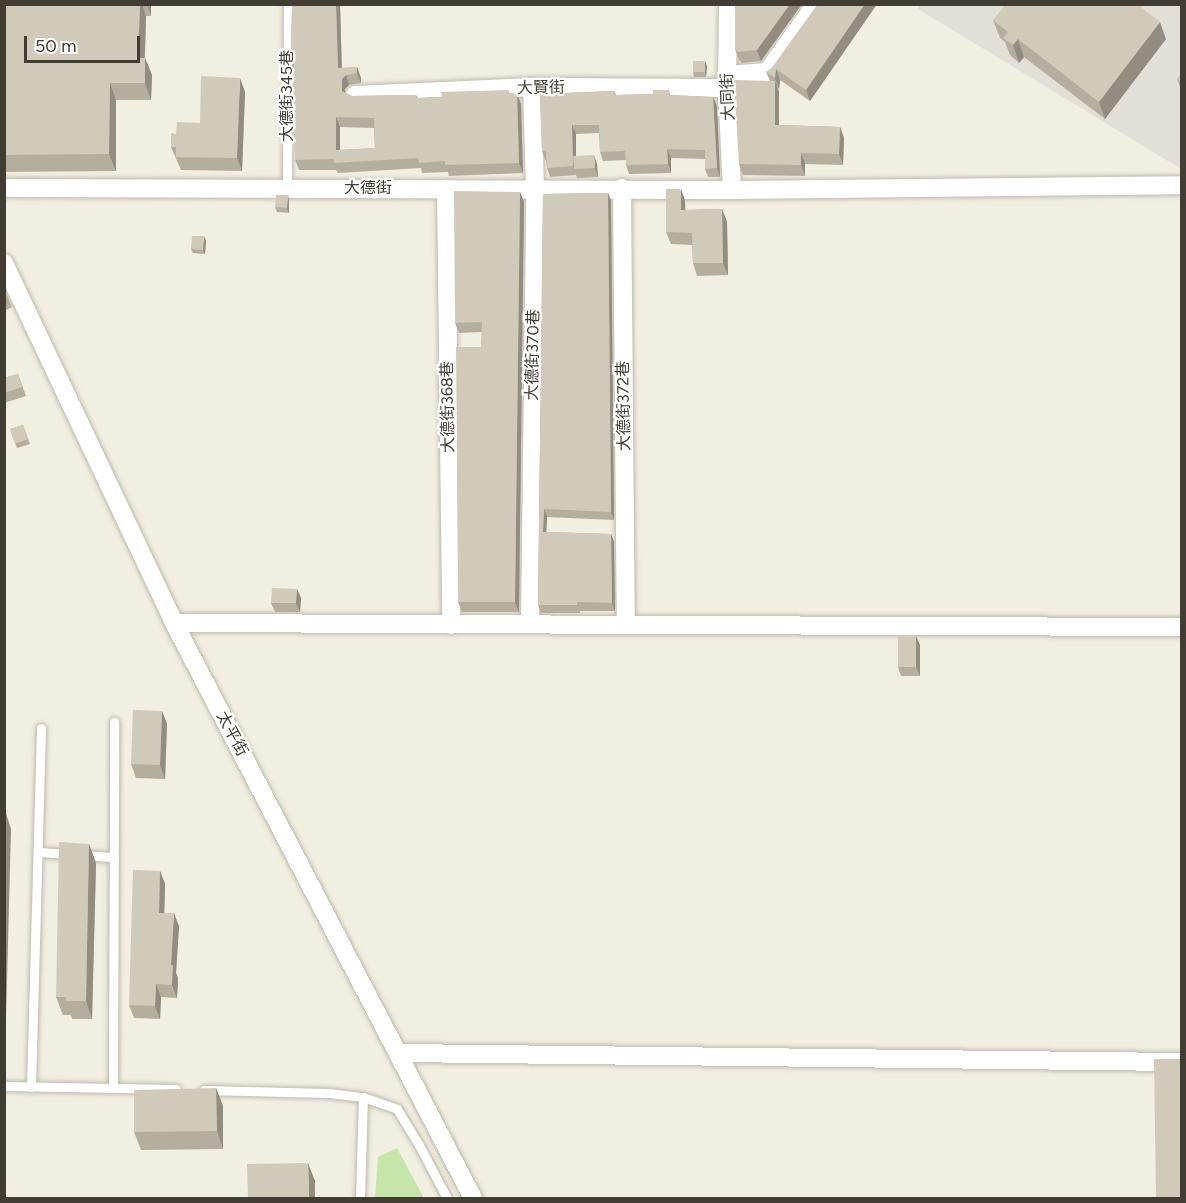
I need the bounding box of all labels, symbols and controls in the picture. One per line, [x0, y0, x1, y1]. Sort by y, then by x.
scale bar [27, 24, 142, 62]
text: 50 m [35, 35, 77, 57]
street label: 大德街345巷 [277, 50, 297, 142]
street label: 大同街 [718, 73, 738, 121]
street label: 大賢街 [517, 78, 565, 98]
street label: 大德街 [344, 178, 392, 198]
street label: 大德街370巷 [523, 309, 543, 401]
street label: 大德街368巷 [438, 361, 458, 453]
street label: 大德街372巷 [614, 361, 634, 451]
street label: 太平街 [212, 708, 252, 760]

